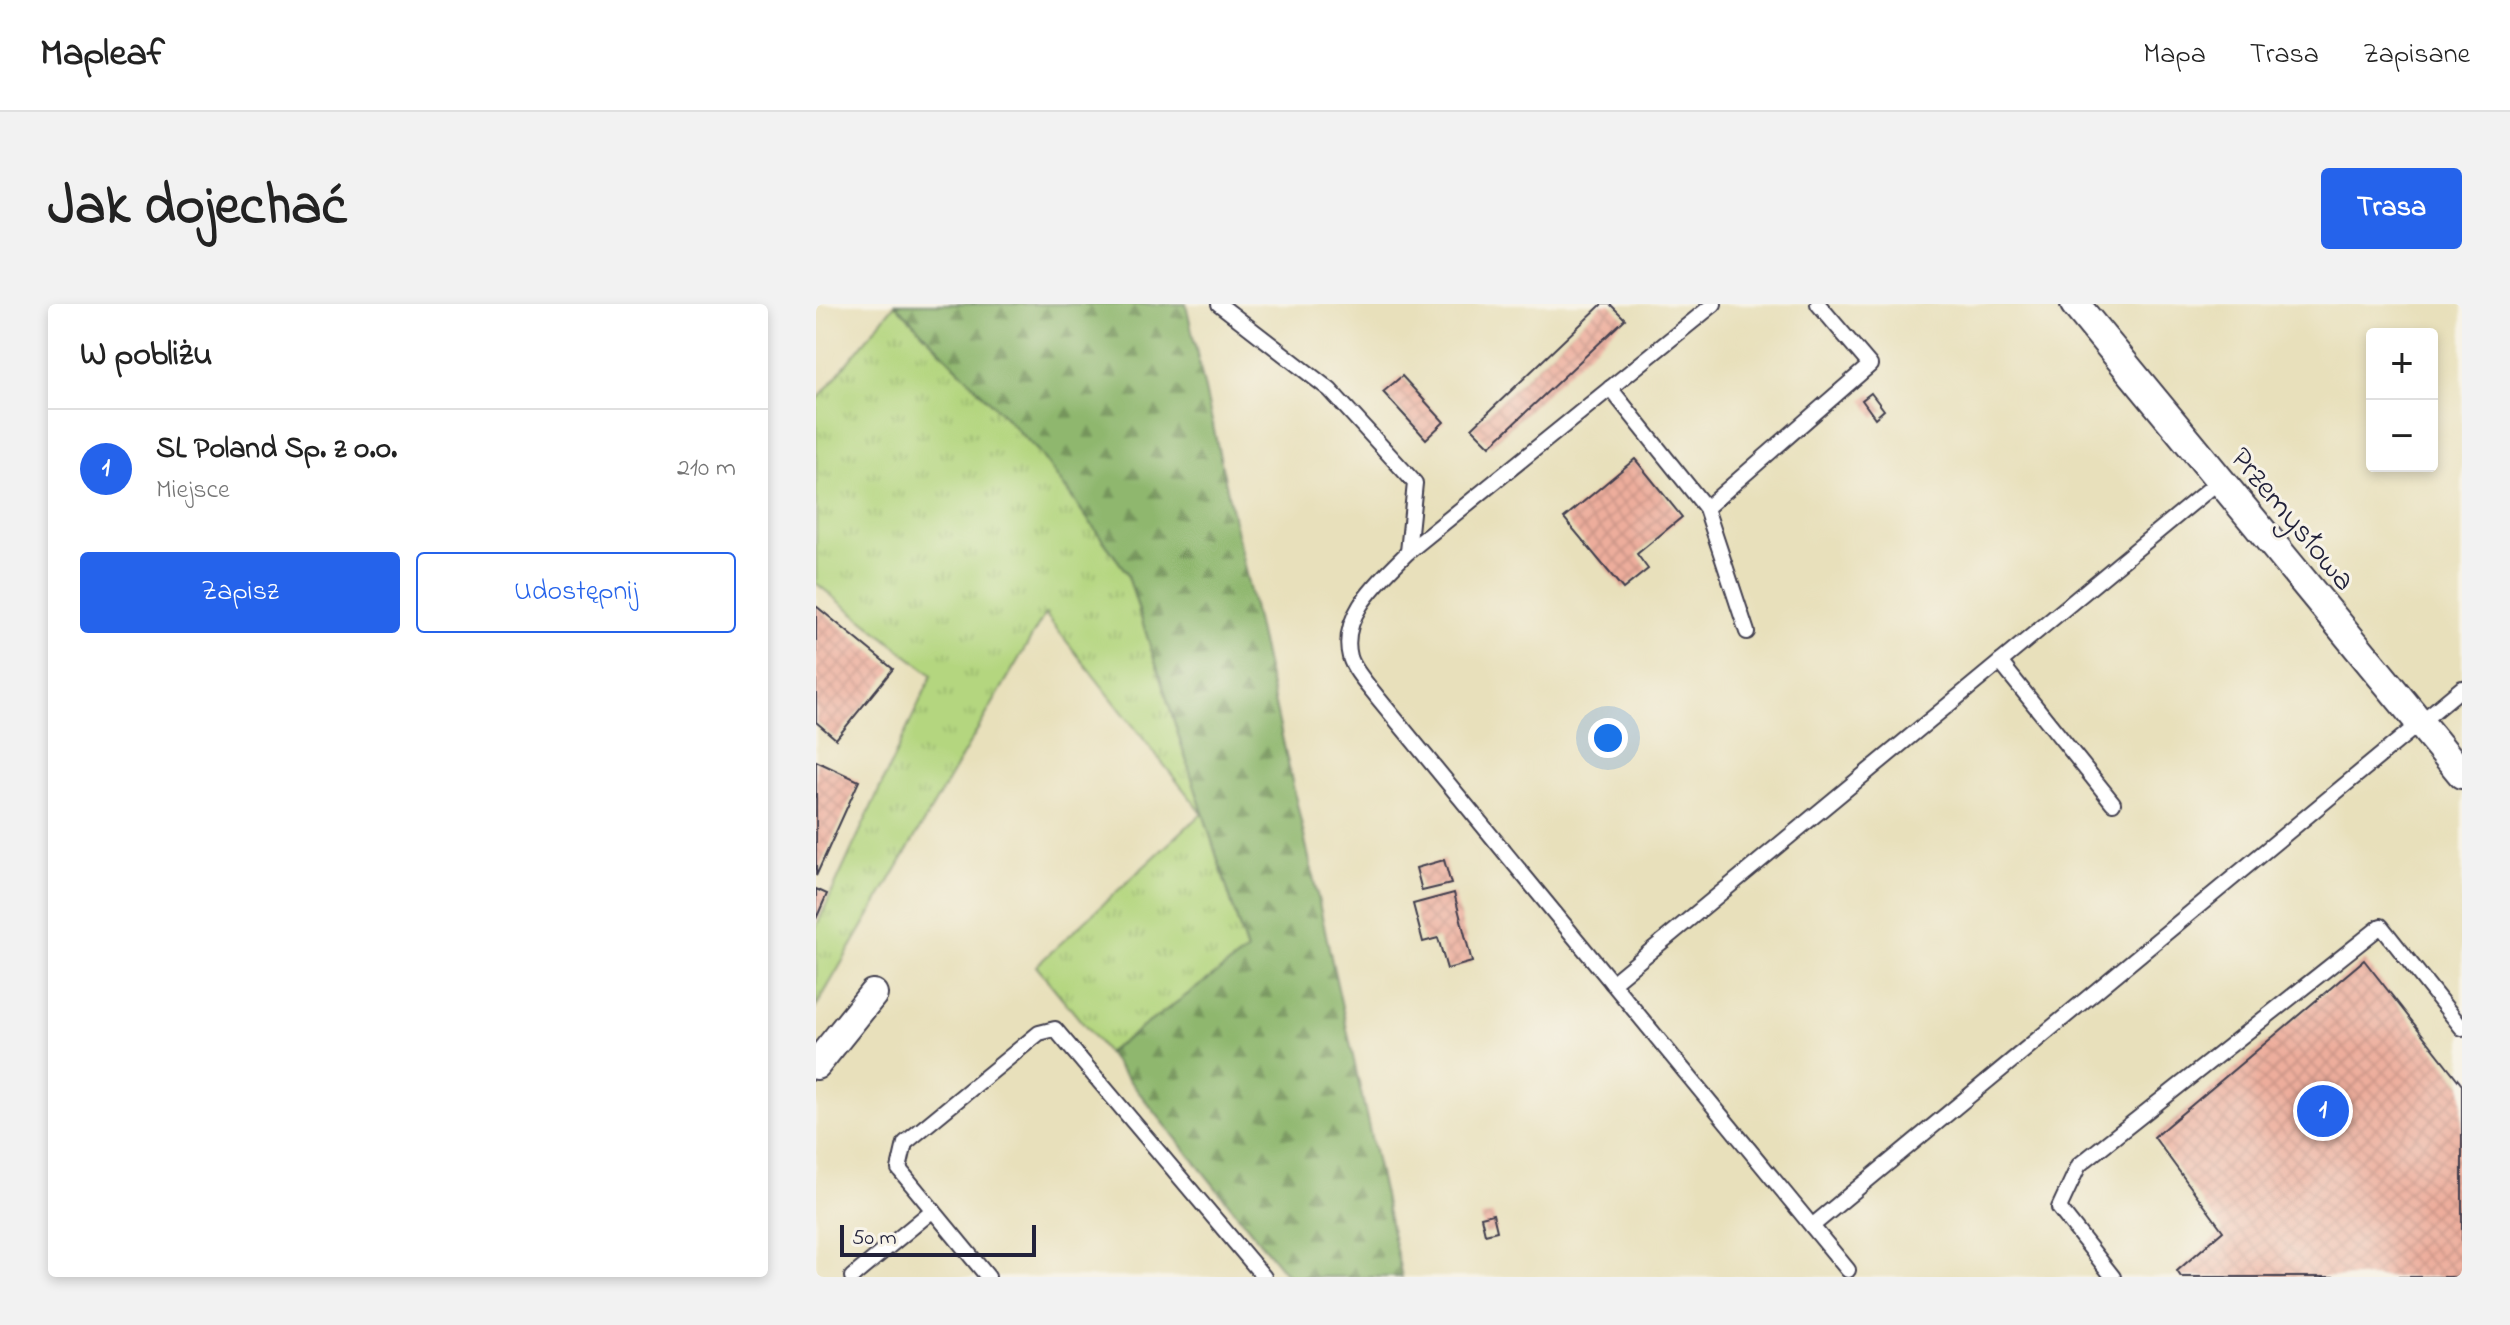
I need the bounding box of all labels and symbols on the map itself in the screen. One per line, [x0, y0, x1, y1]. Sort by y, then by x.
street label: Przemysłowa [2217, 438, 2366, 603]
your location [1588, 718, 1628, 758]
pin: 1 [2297, 1081, 2349, 1141]
scale bar [840, 1221, 1036, 1257]

